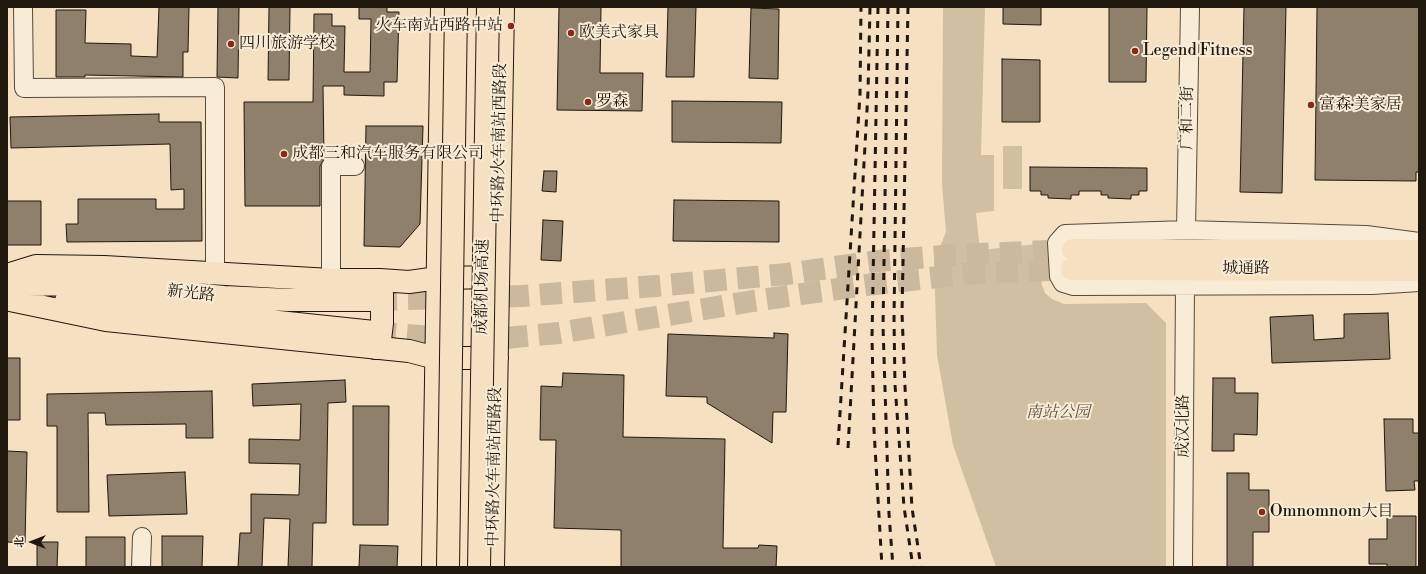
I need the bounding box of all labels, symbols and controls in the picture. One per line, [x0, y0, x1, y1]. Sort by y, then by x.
place label: 火车南站西路中站 [375, 16, 503, 36]
marker: 火车南站西路中站 [506, 21, 516, 31]
place label: 欧美式家具 [579, 23, 659, 43]
marker: 欧美式家具 [566, 28, 576, 38]
place label: 四川旅游学校 [239, 34, 335, 54]
marker: 四川旅游学校 [226, 39, 236, 49]
place label: Legend Fitness [1143, 41, 1252, 61]
marker: Legend Fitness [1130, 46, 1140, 56]
street label: 中环路火车南站西路段 [489, 63, 511, 223]
street label: 广和二街 [1178, 86, 1198, 150]
place label: 罗森 [596, 92, 628, 112]
place label: 富森·美家居 [1319, 95, 1402, 115]
marker: 罗森 [583, 97, 593, 107]
marker: 富森·美家居 [1306, 100, 1316, 110]
place label: 成都三和汽车服务有限公司 [292, 144, 484, 164]
marker: 成都三和汽车服务有限公司 [279, 149, 289, 159]
street label: 成都机场高速 [473, 239, 493, 335]
street label: 城通路 [1222, 259, 1270, 279]
street label: 新光路 [166, 282, 216, 306]
street label: 中环路火车南站西路段 [484, 387, 506, 547]
street label: 成汉北路 [1174, 394, 1194, 458]
park label: 南站公园 [1026, 403, 1090, 423]
place label: Omnomnom大目 [1270, 502, 1394, 522]
marker: Omnomnom大目 [1257, 507, 1267, 517]
north arrow [12, 522, 52, 562]
text: 北 [13, 537, 27, 548]

